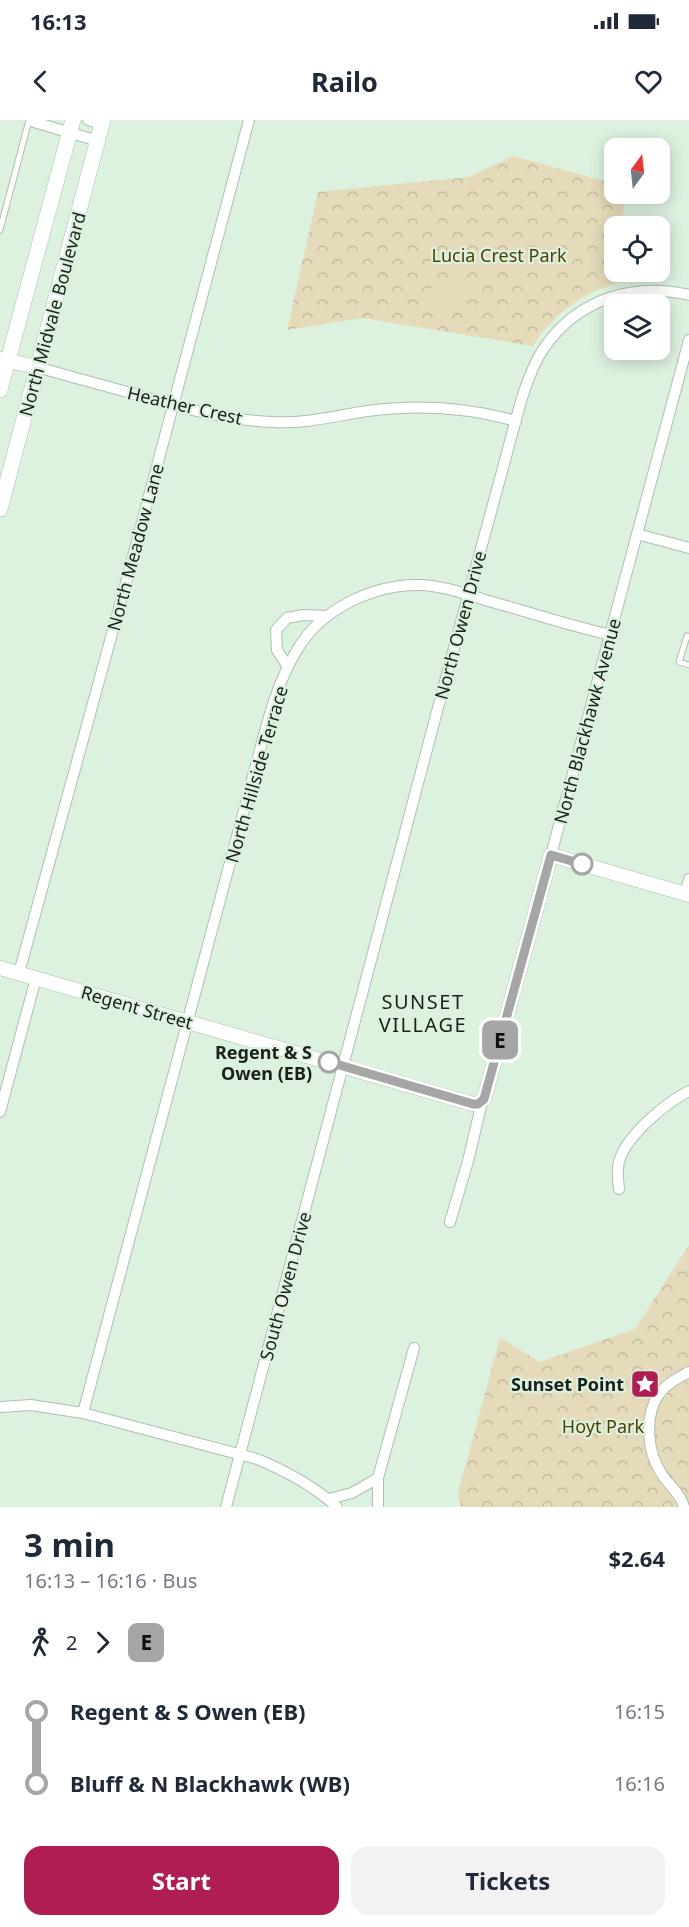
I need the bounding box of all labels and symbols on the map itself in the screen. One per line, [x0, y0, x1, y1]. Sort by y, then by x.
north arrow [604, 138, 670, 204]
street label: North Midvale Boulevard [13, 209, 91, 419]
park label: Lucia Crest Park [431, 243, 567, 267]
street label: Heather Crest [125, 380, 245, 430]
street label: North Meadow Lane [101, 461, 169, 633]
street label: North Owen Drive [429, 548, 491, 702]
street label: North Blackhawk Avenue [548, 616, 626, 826]
street label: North Hillside Terrace [219, 683, 293, 865]
unlabelled marker [571, 853, 593, 875]
street label: Regent Street [78, 980, 196, 1035]
district label: SUNSET VILLAGE [379, 988, 467, 1038]
line badge: E [480, 1020, 520, 1060]
place label: Regent & S Owen (EB) [215, 1040, 312, 1085]
marker: Regent & S Owen (EB) [318, 1051, 340, 1073]
street label: South Owen Drive [254, 1209, 316, 1363]
place icon: Sunset Point [629, 1368, 661, 1400]
place label: Sunset Point [511, 1372, 624, 1396]
park label: Hoyt Park [562, 1414, 645, 1438]

